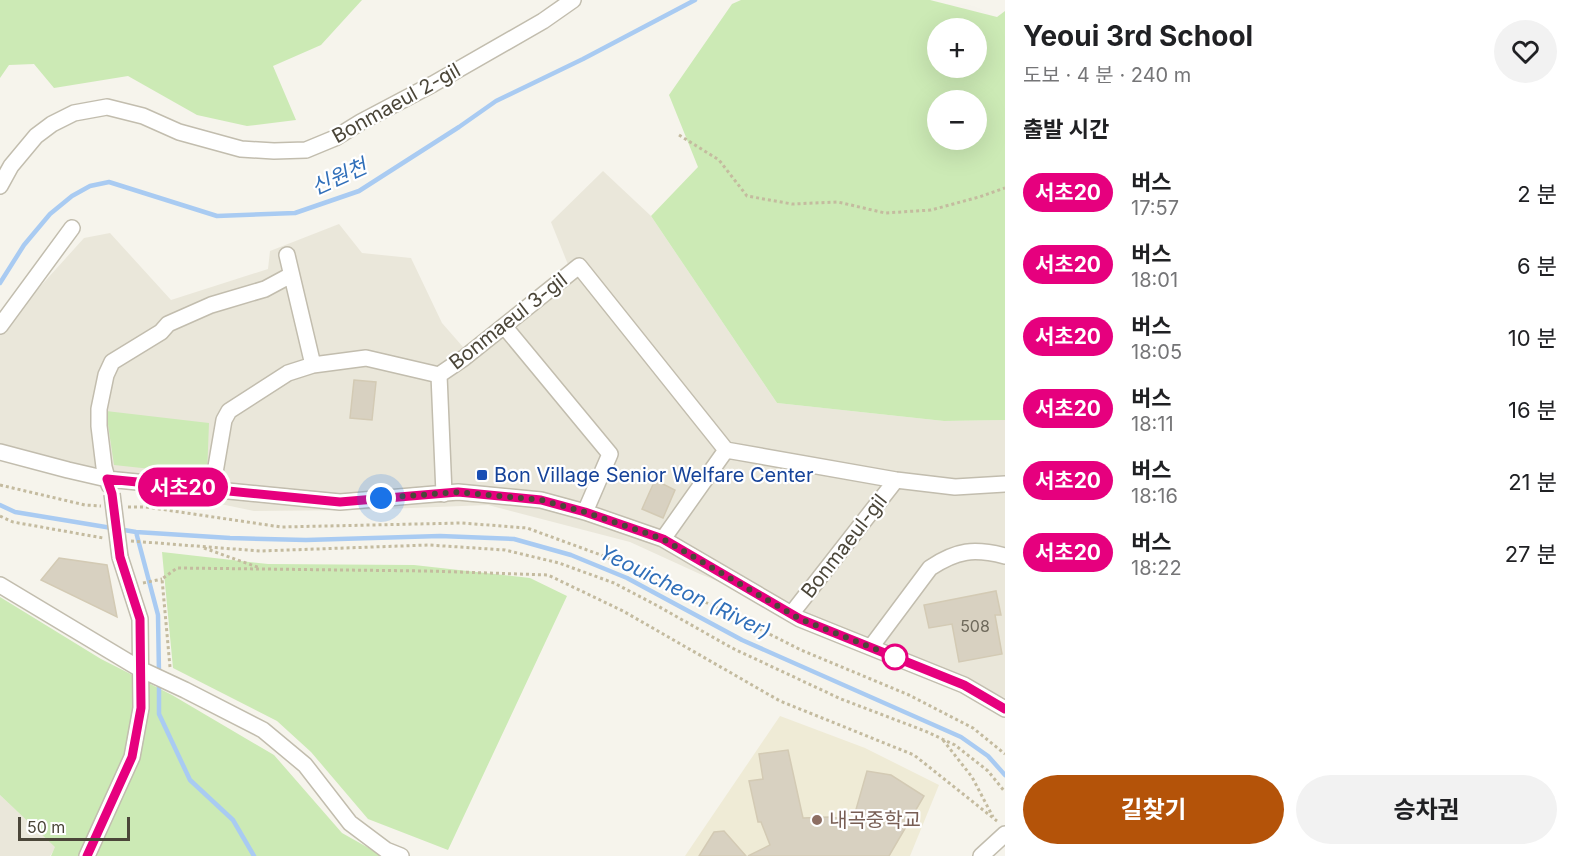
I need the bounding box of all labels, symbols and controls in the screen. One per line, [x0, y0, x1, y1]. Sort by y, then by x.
map controls [927, 18, 987, 150]
button: + [927, 18, 987, 78]
text: Yeoui 3rd School [1023, 19, 1253, 53]
button: heart [1494, 20, 1557, 83]
street label: Bonmaeul 2-gil [328, 58, 464, 148]
text: 도보 · 4 분 · 240 m [1023, 63, 1191, 87]
button: − [927, 90, 987, 150]
text: 출발 시간 [1023, 116, 1109, 142]
water label: 신원천 [307, 152, 373, 200]
text: 버스 [1131, 169, 1172, 195]
text: 서초20 [1035, 180, 1101, 205]
text: 2 분 [1517, 181, 1557, 207]
text: 17:57 [1131, 196, 1179, 220]
text: 버스 [1131, 241, 1172, 267]
text: 서초20 [1035, 252, 1101, 277]
text: 6 분 [1517, 253, 1557, 279]
street label: Bonmaeul 3-gil [444, 267, 572, 375]
text: 18:01 [1131, 268, 1178, 292]
text: 버스 [1131, 313, 1172, 339]
text: 서초20 [1035, 324, 1101, 349]
text: 10 분 [1508, 325, 1557, 351]
text: 18:05 [1131, 340, 1182, 364]
text: 버스 [1131, 385, 1172, 411]
text: 서초20 [1035, 396, 1101, 421]
text: 16 분 [1508, 397, 1557, 423]
text: 18:11 [1131, 412, 1174, 436]
text: 버스 [1131, 457, 1172, 483]
place label: Bon Village Senior Welfare Center [494, 463, 814, 487]
line badge: 서초20 [141, 468, 225, 506]
marker: Bon Village Senior Welfare Center [475, 468, 489, 482]
text: 서초20 [1035, 468, 1101, 493]
text: 21 분 [1508, 469, 1557, 495]
text: 서초20 [150, 475, 216, 500]
your location [366, 483, 396, 513]
text: 18:16 [1131, 484, 1178, 508]
street label: Bonmaeul-gil [796, 489, 892, 603]
text: 버스 [1131, 529, 1172, 555]
water label: Yeouicheon (River) [595, 539, 775, 644]
text: 서초20 [1035, 540, 1101, 565]
text: 27 분 [1505, 541, 1557, 567]
text: 18:22 [1131, 556, 1182, 580]
house number: 508 [960, 616, 990, 636]
unlabelled marker [882, 644, 908, 670]
button: 길찾기 [1023, 775, 1284, 844]
button: 승차권 [1296, 775, 1557, 844]
place label: 내곡중학교 [829, 808, 921, 832]
marker: 내곡중학교 [810, 813, 824, 827]
scale bar [18, 814, 130, 842]
text: 50 m [27, 817, 65, 837]

